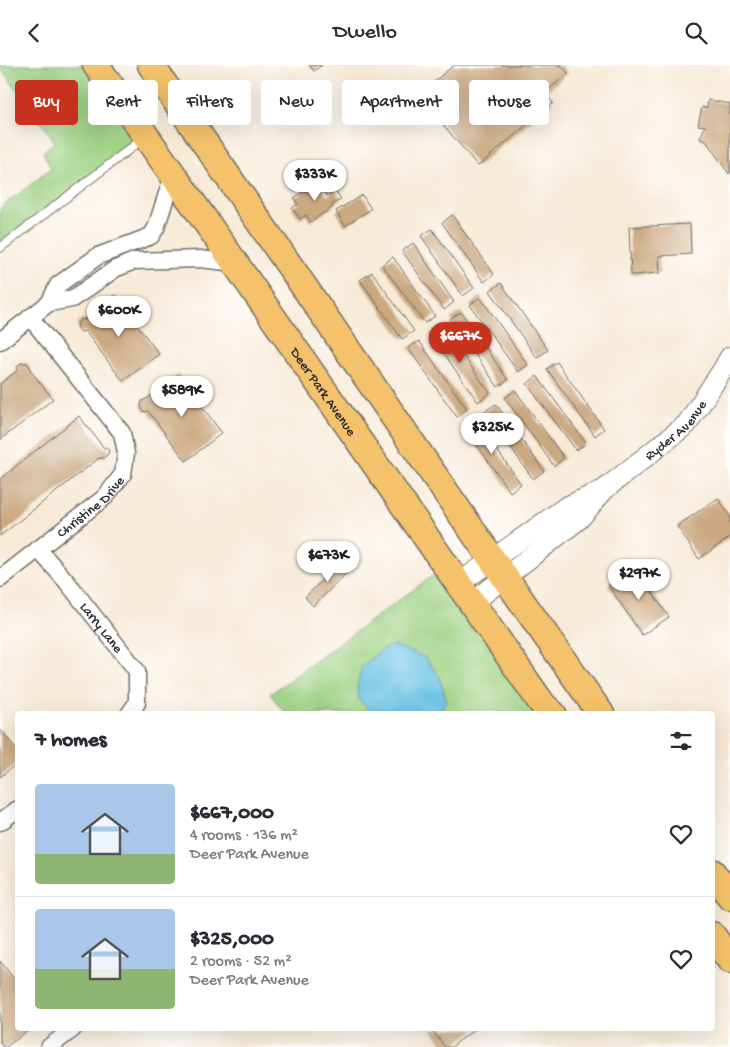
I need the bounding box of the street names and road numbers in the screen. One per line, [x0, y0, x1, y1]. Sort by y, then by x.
street label: Deer Park Avenue [285, 344, 359, 441]
street label: Ryder Avenue [642, 397, 712, 465]
street label: Christine Drive [54, 473, 130, 542]
street label: Larry Lane [75, 600, 126, 658]

